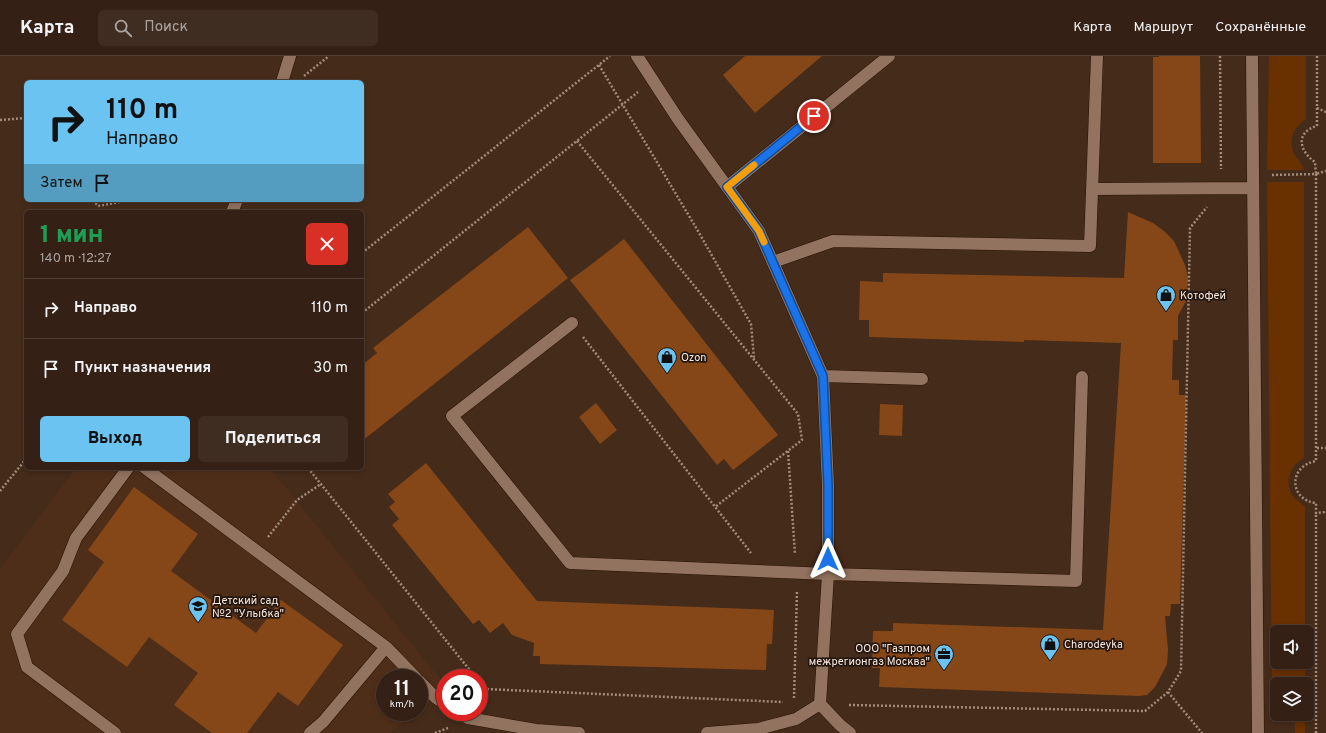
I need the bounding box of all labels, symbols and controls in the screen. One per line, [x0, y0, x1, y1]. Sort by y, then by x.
search box [98, 10, 378, 46]
text: Карта [20, 16, 74, 40]
icon: search [112, 17, 134, 39]
text: Поиск [144, 18, 188, 37]
text: Карта [1073, 19, 1112, 36]
text: Маршрут [1134, 19, 1193, 36]
text: Сохранённые [1215, 19, 1306, 36]
text: 110 m [106, 93, 178, 129]
icon: right [40, 96, 92, 148]
pin [797, 99, 831, 133]
icon: arrive [803, 105, 825, 127]
text: Направо [106, 128, 178, 151]
icon: arrive [91, 172, 113, 194]
text: Затем [40, 174, 83, 193]
text: 1 мин [40, 221, 103, 251]
button: close [306, 223, 348, 265]
text: 140 m · 12:27 [40, 251, 112, 267]
shop icon: Котофей [1155, 284, 1177, 312]
place label: Котофей [1180, 289, 1226, 303]
icon: right [40, 298, 62, 320]
text: Направо [74, 299, 137, 318]
text: 110 m [311, 299, 348, 318]
shop icon: Ozon [656, 346, 678, 374]
place label: Ozon [681, 351, 707, 365]
icon: arrive [40, 358, 62, 380]
text: Пункт назначения [74, 359, 211, 378]
text: 30 m [313, 359, 348, 378]
button: Выход [40, 416, 190, 462]
button: Поделиться [198, 416, 348, 462]
position arrow [807, 538, 849, 580]
place label: Детский сад №2 "Улыбка" [212, 594, 284, 621]
school or university icon: Детский сад №2 "Улыбка" [187, 595, 209, 623]
map controls [1270, 625, 1314, 721]
button: sound [1270, 625, 1314, 669]
shop icon: Charodeyka [1039, 633, 1061, 661]
place label: Charodeyka [1064, 638, 1123, 652]
place label: ООО "Газпром межрегионгаз Москва" [809, 642, 930, 669]
office icon: ООО "Газпром межрегионгаз Москва" [933, 643, 955, 671]
speed limit sign: 20 [436, 669, 488, 721]
text: 11 [394, 677, 410, 703]
button: layers [1270, 677, 1314, 721]
text: km/h [390, 698, 414, 711]

